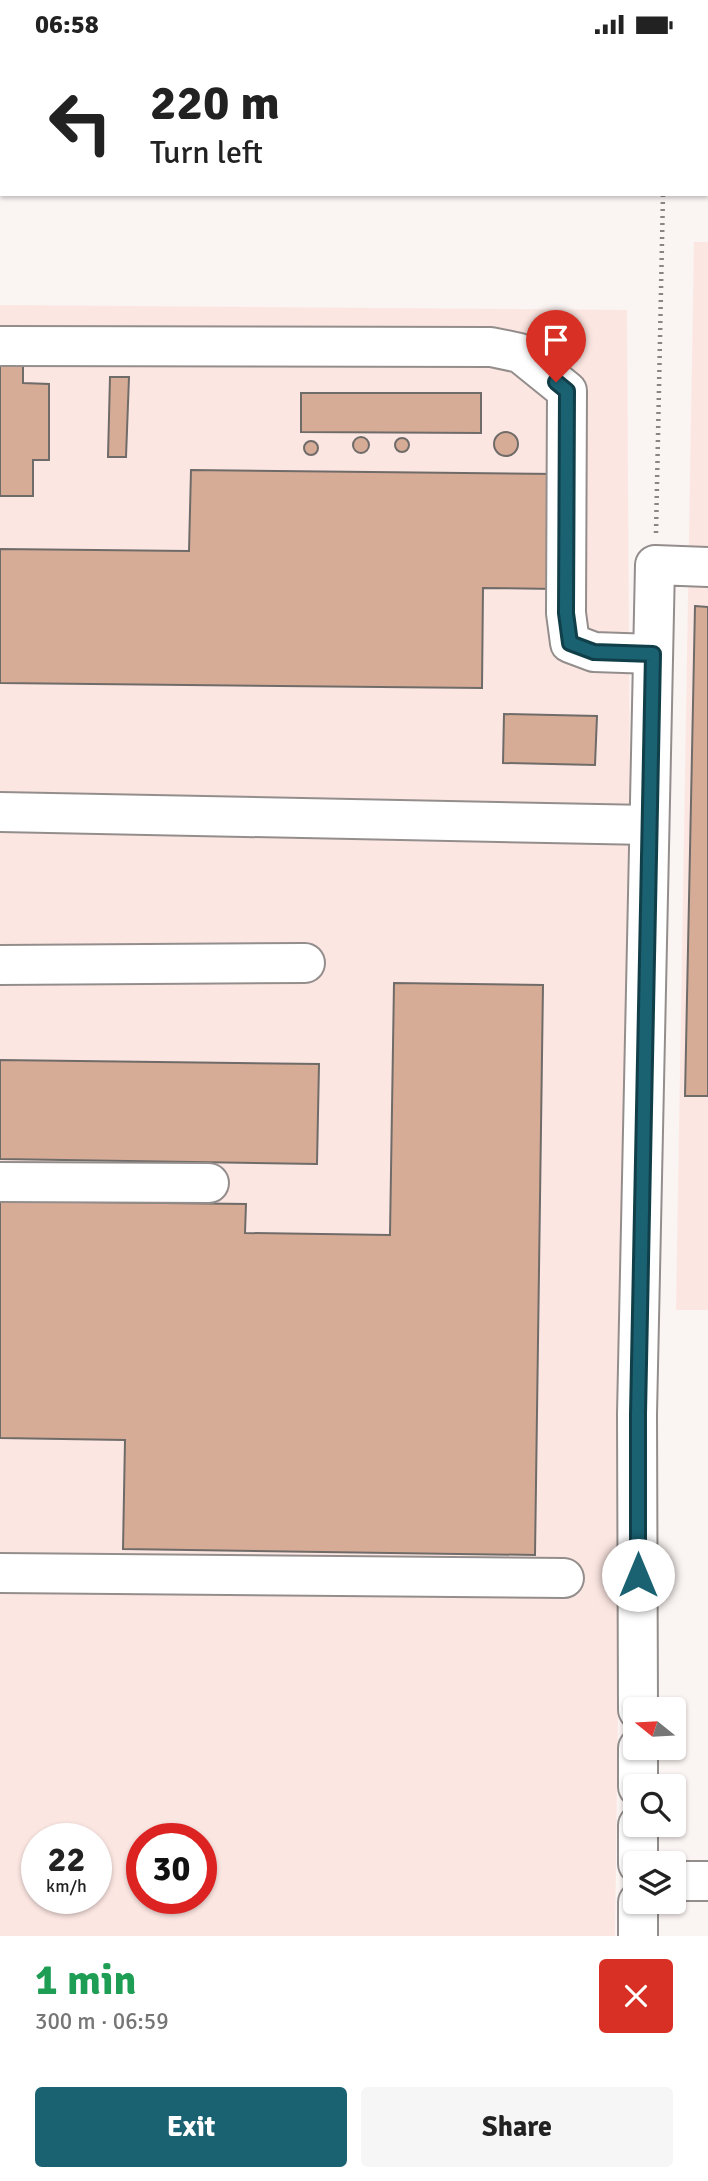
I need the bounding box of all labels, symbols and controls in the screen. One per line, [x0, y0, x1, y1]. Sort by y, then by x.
text: 06:58 [35, 9, 99, 41]
text: 220 m [150, 73, 280, 133]
icon: left [35, 77, 126, 168]
text: Turn left [150, 133, 263, 172]
pin [526, 310, 586, 382]
icon: arrive [537, 321, 575, 359]
position arrow [601, 1538, 675, 1612]
north arrow [623, 1697, 686, 1761]
map controls [623, 1697, 686, 1914]
button: search [623, 1774, 686, 1837]
speed limit sign: 30 [126, 1823, 217, 1914]
text: 22 [48, 1838, 85, 1881]
button: layers [623, 1851, 686, 1914]
text: km/h [46, 1875, 87, 1897]
text: 1 min [35, 1955, 136, 2006]
button: close [599, 1959, 673, 2033]
text: 300 m · 06:59 [35, 2007, 169, 2036]
button: Exit [35, 2087, 347, 2167]
button: Share [361, 2087, 673, 2167]

